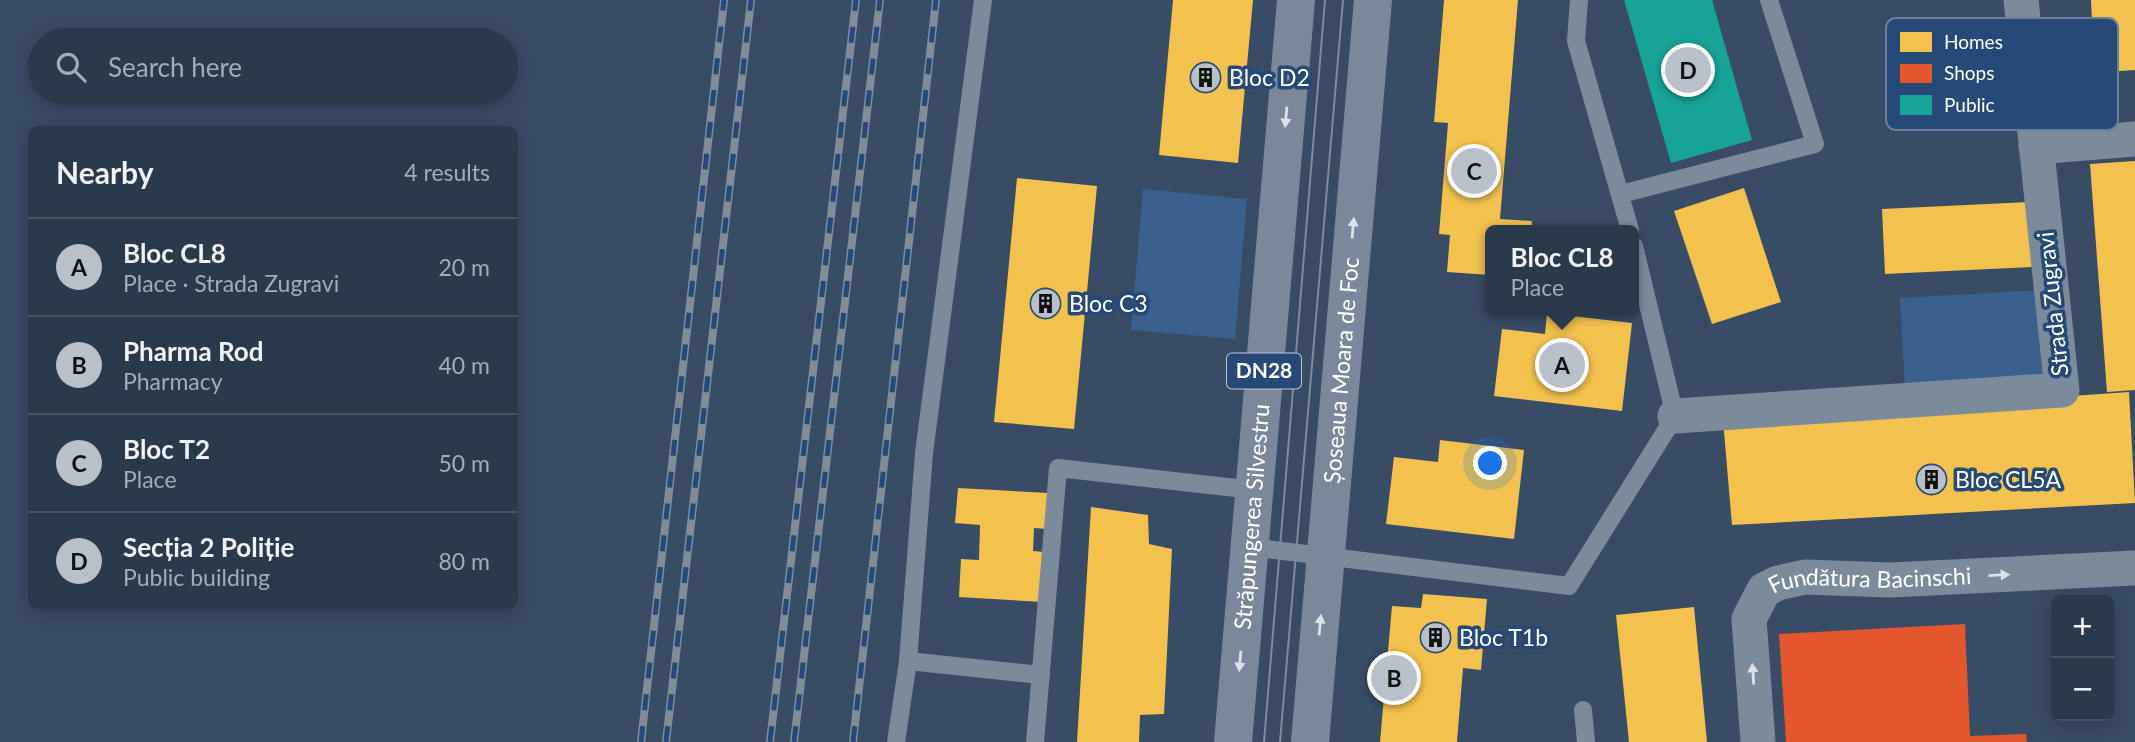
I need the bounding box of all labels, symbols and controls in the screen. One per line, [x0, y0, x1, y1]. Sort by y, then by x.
legend [1886, 18, 2118, 130]
search box [28, 28, 518, 105]
text: Homes [1944, 30, 2003, 53]
pin: D [1665, 44, 1711, 96]
icon: search [52, 48, 90, 86]
text: Search here [108, 51, 242, 83]
building icon: Bloc D2 [1189, 61, 1223, 95]
text: Shops [1944, 61, 1994, 84]
place label: Bloc D2 [1229, 63, 1310, 91]
text: Public [1944, 93, 1995, 116]
one-way arrow [1280, 106, 1291, 128]
pin: C [1451, 145, 1497, 197]
text: Nearby [56, 154, 154, 190]
text: 4 results [404, 158, 490, 186]
one-way arrow [1348, 216, 1359, 238]
popup [1485, 225, 1639, 316]
street label: Strada Zugravi [2031, 231, 2074, 378]
text: Bloc CL8 [123, 237, 226, 269]
text: Bloc CL8 [1511, 241, 1613, 273]
text: A [71, 253, 87, 281]
text: 20 m [439, 253, 490, 281]
street label: Șoseaua Moara de Foc [1317, 256, 1364, 485]
text: Place · Strada Zugravi [123, 269, 339, 297]
text: Place [1511, 273, 1564, 301]
building icon: Bloc C3 [1029, 287, 1063, 321]
place label: Bloc C3 [1069, 289, 1148, 317]
text: Pharma Rod [123, 335, 263, 367]
pin: A [1539, 339, 1585, 391]
text: B [71, 351, 87, 379]
text: 40 m [439, 351, 490, 379]
road number: DN28 [1227, 354, 1301, 388]
text: Pharmacy [123, 367, 223, 395]
street label: Străpungerea Silvestru [1228, 403, 1275, 631]
text: Bloc T2 [123, 433, 210, 465]
your location [1473, 446, 1507, 480]
text: C [71, 449, 87, 477]
text: 50 m [439, 449, 490, 477]
building icon: Bloc CL5A [1915, 463, 1949, 497]
text: Place [123, 465, 177, 493]
place label: Bloc CL5A [1955, 465, 2061, 493]
text: Secția 2 Poliție [123, 531, 294, 563]
text: D [70, 547, 88, 575]
text: 80 m [439, 547, 490, 575]
street label: Fundătura Bacinschi [1763, 561, 1972, 599]
text: Public building [123, 563, 270, 591]
one-way arrow [1988, 569, 2010, 580]
map controls [2051, 595, 2114, 721]
button: + [2051, 595, 2114, 658]
one-way arrow [1315, 614, 1326, 636]
building icon: Bloc T1b [1419, 621, 1453, 655]
place label: Bloc T1b [1459, 623, 1548, 651]
one-way arrow [1234, 650, 1245, 672]
pin: B [1371, 652, 1417, 704]
button: − [2051, 658, 2114, 721]
one-way arrow [1747, 663, 1758, 685]

